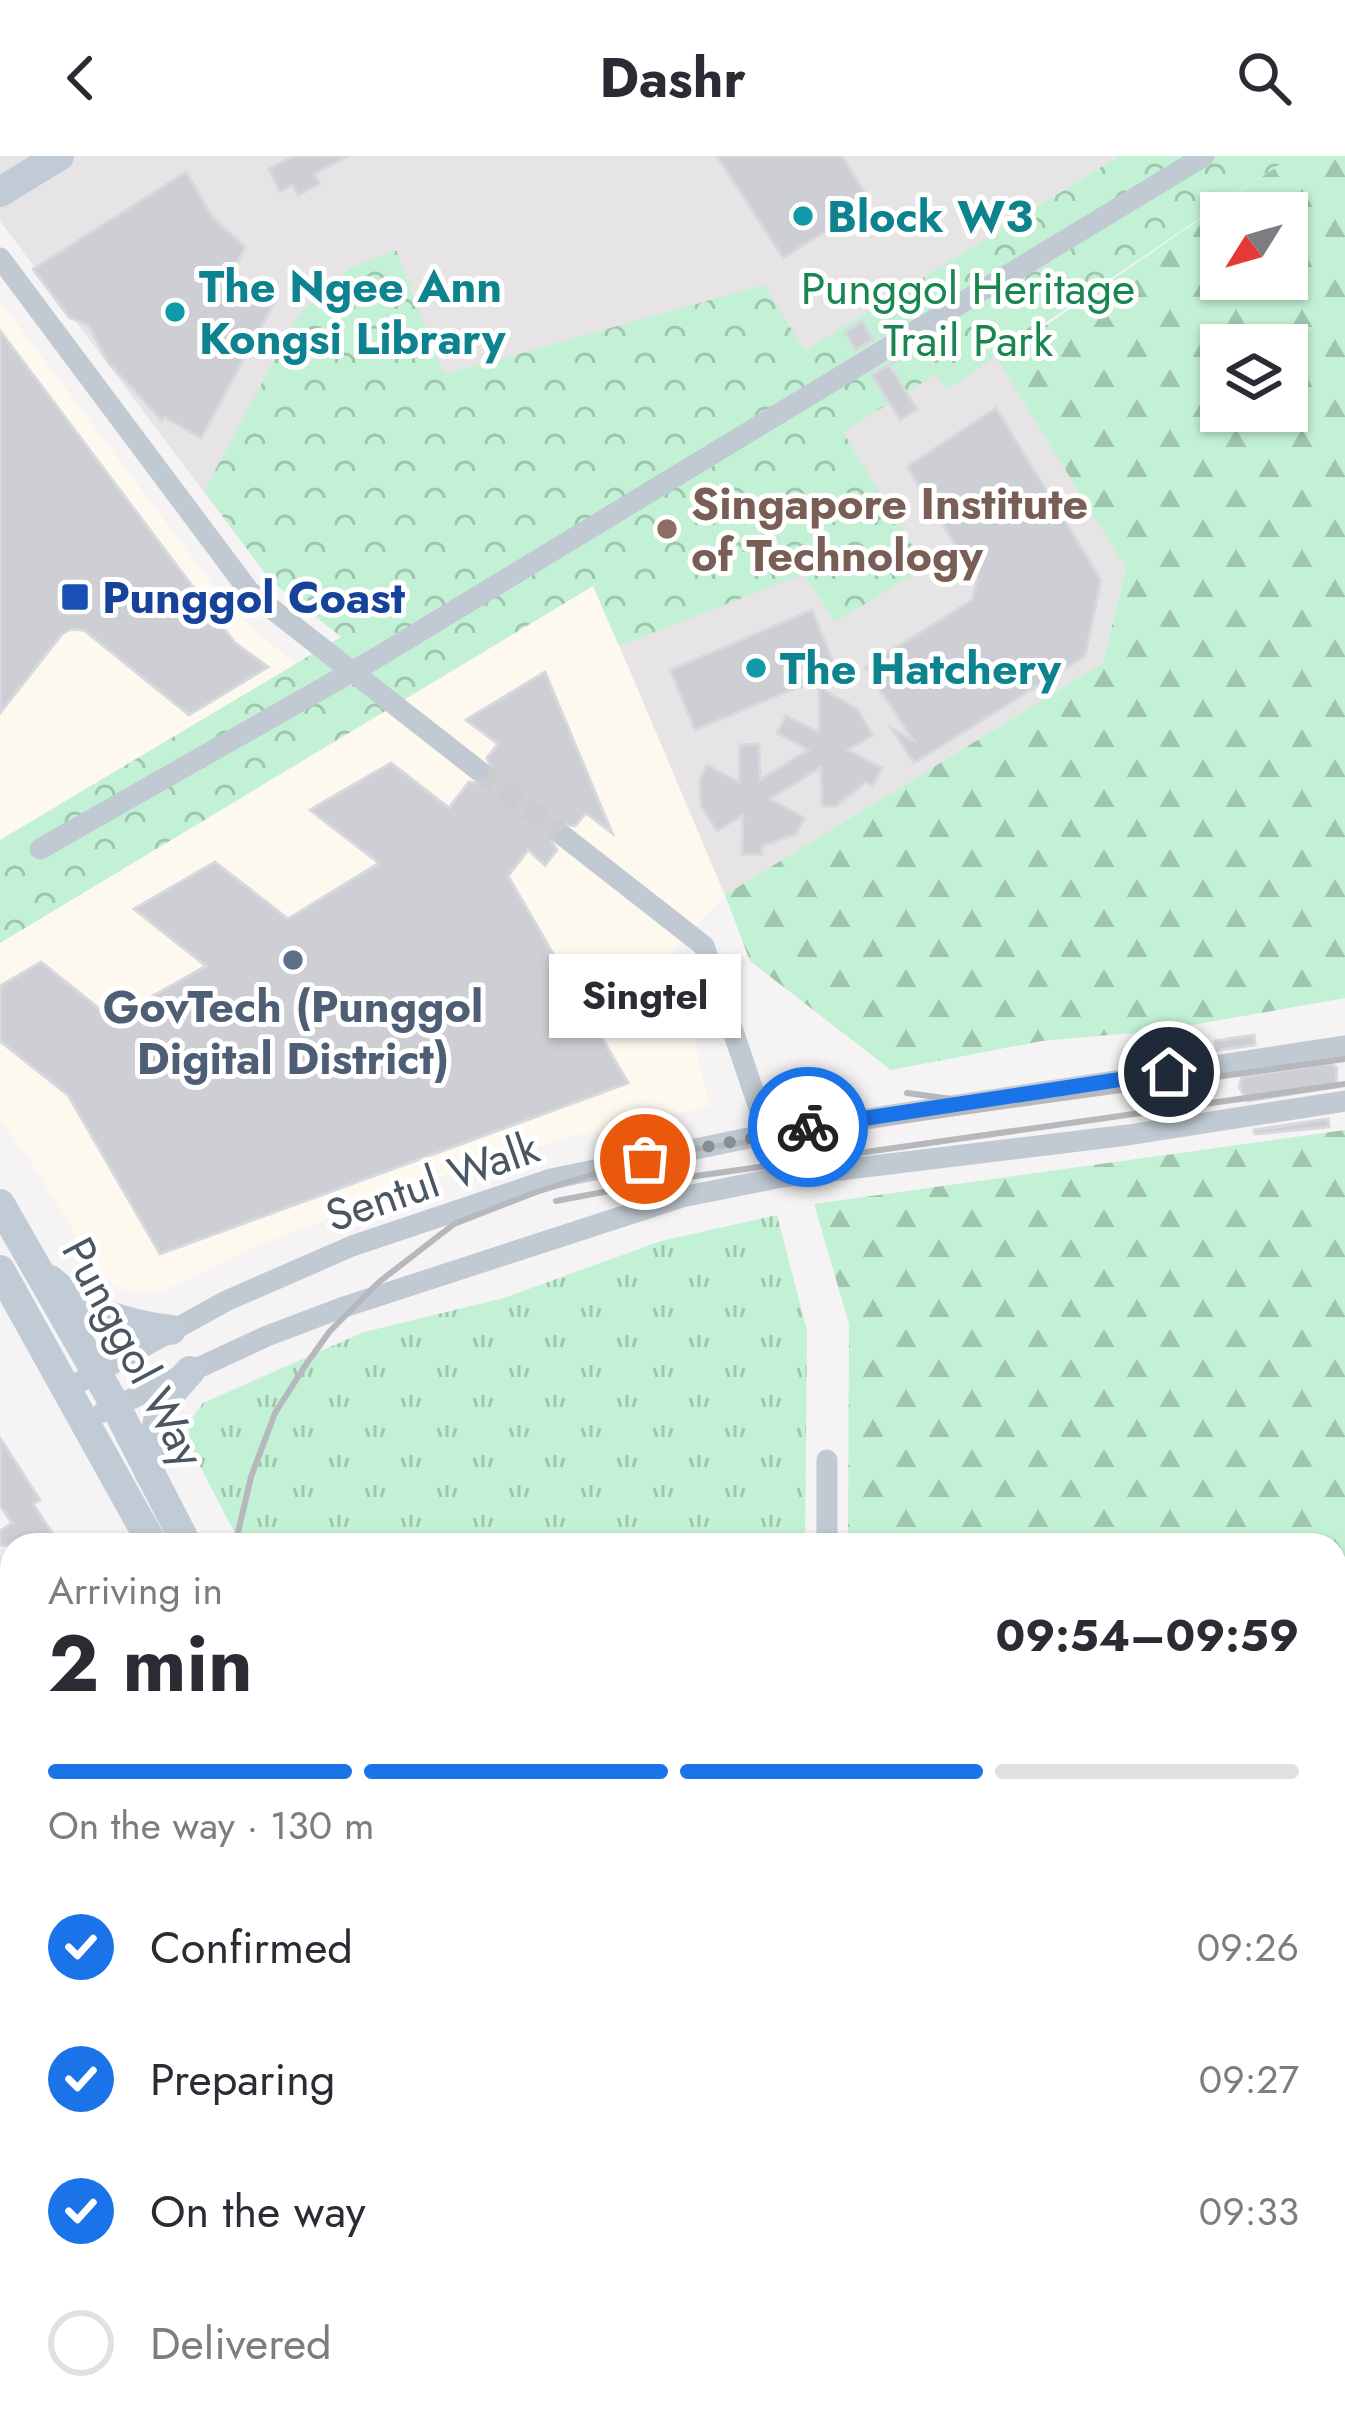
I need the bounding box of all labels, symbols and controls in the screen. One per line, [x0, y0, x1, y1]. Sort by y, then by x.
text: Dashr [599, 39, 746, 117]
icon: back [48, 45, 114, 111]
icon: search [1231, 45, 1297, 111]
place label: Block W3 [827, 184, 1033, 249]
north arrow [1200, 192, 1308, 300]
map controls [1200, 192, 1308, 432]
marker: Block W3 [790, 203, 816, 229]
place label: The Ngee Ann Kongsi Library [199, 254, 506, 371]
park label: Punggol Heritage Trail Park [801, 256, 1135, 373]
marker: The Ngee Ann Kongsi Library [162, 299, 188, 325]
button: layers [1200, 324, 1308, 432]
place label: Singapore Institute of Technology [691, 471, 1088, 588]
marker: Singapore Institute of Technology [654, 516, 680, 542]
place label: Punggol Coast [102, 565, 406, 630]
marker: Punggol Coast [59, 581, 91, 613]
place label: The Hatchery [780, 636, 1062, 701]
marker: The Hatchery [743, 655, 769, 681]
marker: GovTech (Punggol Digital District) [280, 947, 306, 973]
callout: Singtel [549, 955, 741, 1039]
text: Singtel [582, 967, 708, 1024]
place label: GovTech (Punggol Digital District) [103, 974, 483, 1091]
pin [1118, 1021, 1220, 1123]
icon: home [1136, 1039, 1202, 1105]
courier [748, 1067, 868, 1187]
icon: bike [775, 1094, 841, 1160]
pin [594, 1108, 696, 1210]
street label: Sentul Walk [317, 1115, 548, 1248]
icon: bag [612, 1126, 678, 1192]
street label: Punggol Way [46, 1226, 221, 1479]
text: Arriving in [48, 1562, 223, 1619]
text: 09:54–09:59 [995, 1603, 1299, 1668]
text: 2 min [48, 1608, 253, 1720]
text: On the way · 130 m [48, 1797, 374, 1854]
icon: check [48, 1914, 114, 1980]
text: Confirmed [150, 1915, 353, 1980]
text: 09:26 [1197, 1919, 1299, 1976]
icon: check [48, 2046, 114, 2112]
text: Preparing [150, 2047, 335, 2112]
text: 09:27 [1199, 2051, 1299, 2108]
icon: check [48, 2178, 114, 2244]
text: On the way [150, 2179, 366, 2244]
text: 09:33 [1199, 2183, 1299, 2240]
text: Delivered [150, 2311, 332, 2376]

